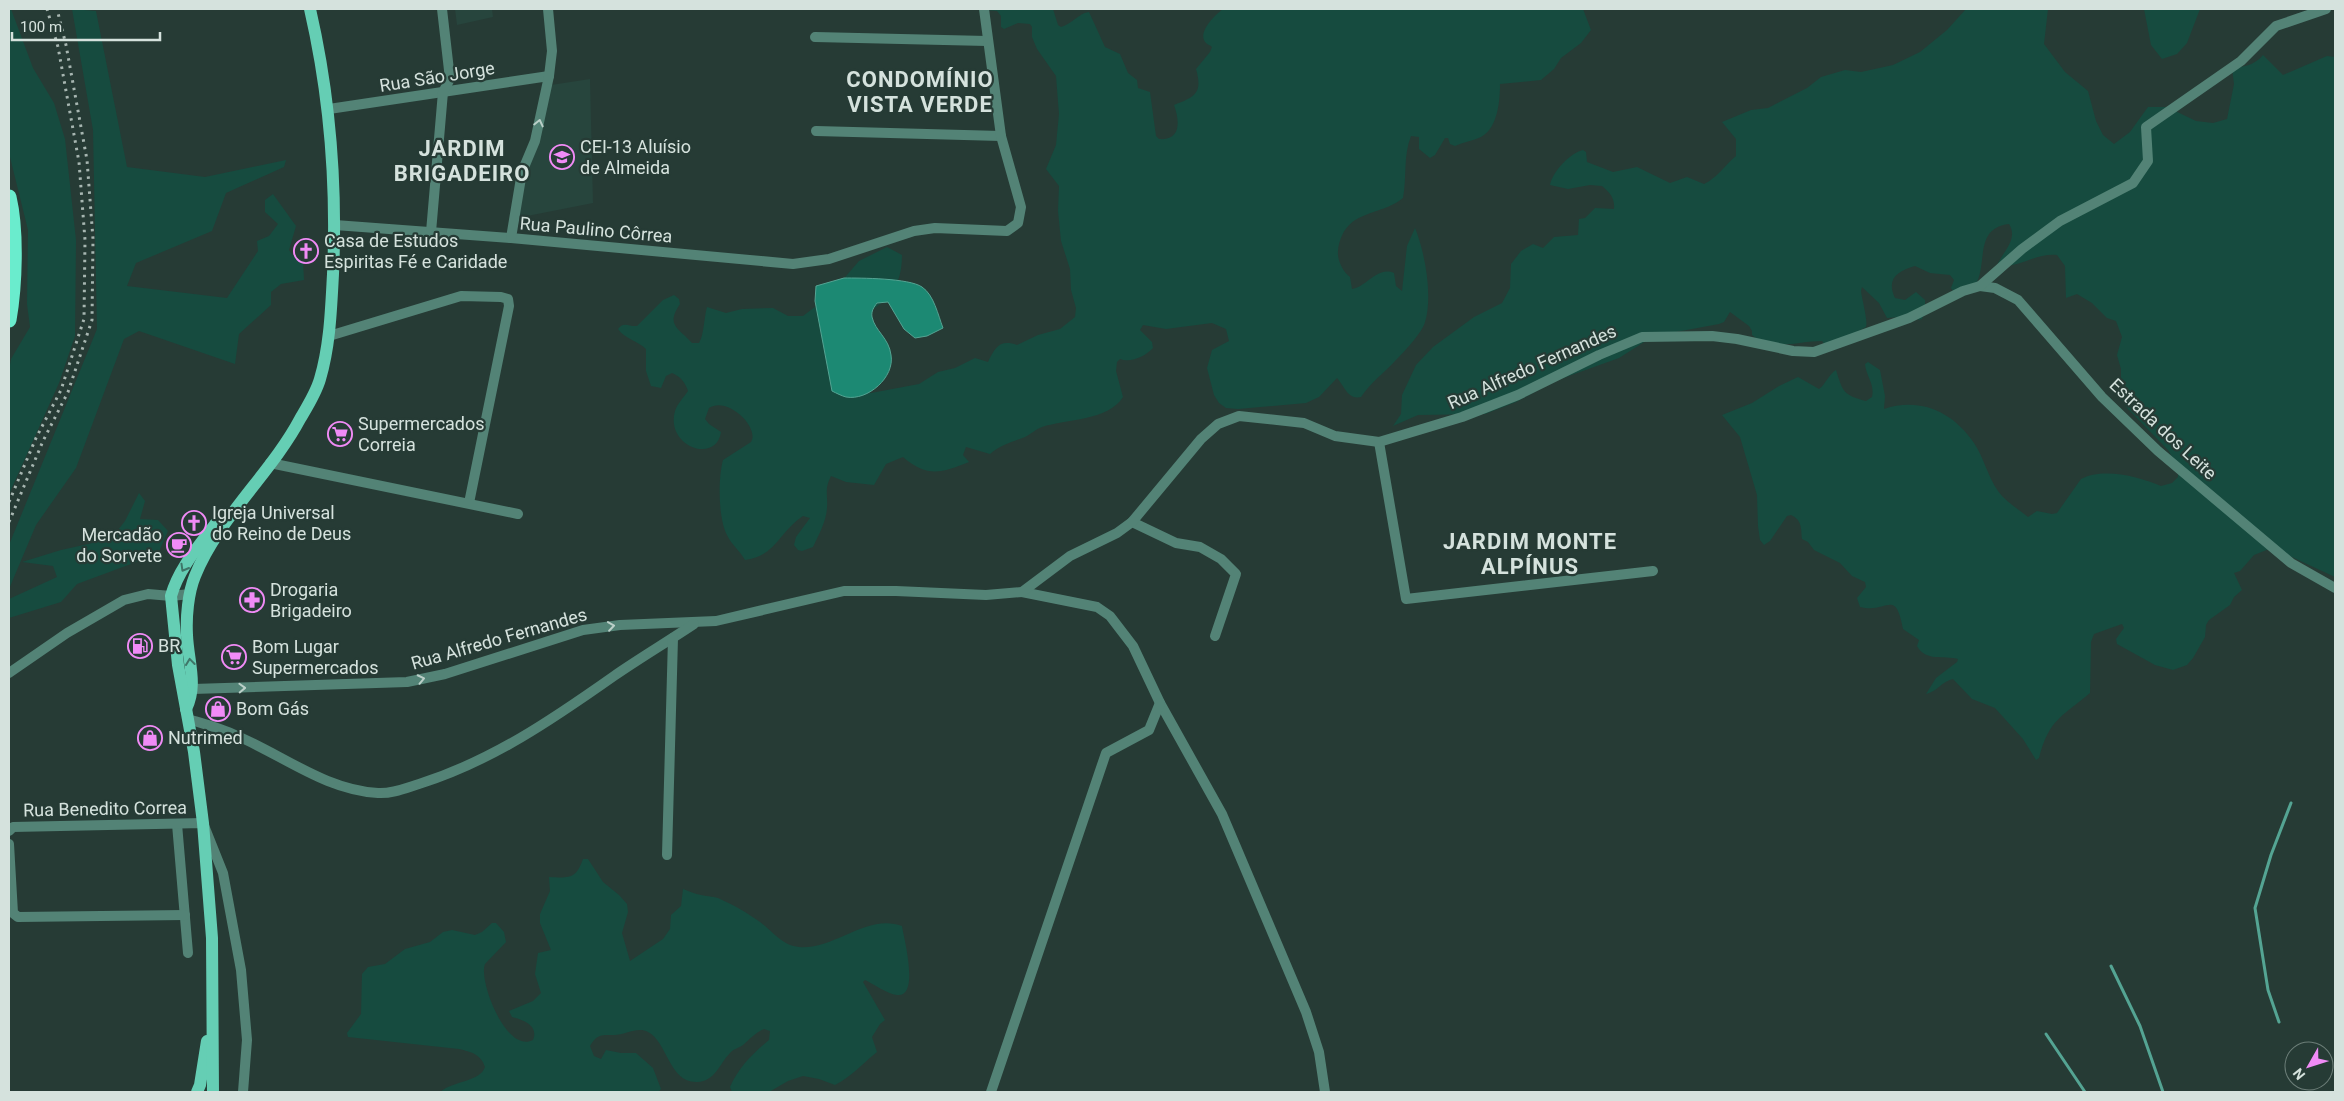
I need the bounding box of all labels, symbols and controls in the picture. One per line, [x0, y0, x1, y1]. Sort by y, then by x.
scale bar [12, 10, 160, 42]
text: 100 m [20, 18, 62, 36]
street label: Rua São Jorge [378, 57, 496, 96]
district label: CONDOMÍNIO VISTA VERDE [846, 67, 994, 117]
one-way arrow [533, 119, 544, 127]
district label: JARDIM BRIGADEIRO [394, 136, 530, 186]
place label: CEI-13 Aluísio de Almeida [580, 136, 691, 178]
school or university icon: CEI-13 Aluísio de Almeida [549, 144, 575, 170]
street label: Rua Paulino Côrrea [519, 212, 673, 247]
place label: Casa de Estudos Espiritas Fé e Caridade [324, 230, 507, 272]
church icon: Casa de Estudos Espiritas Fé e Caridade [293, 238, 319, 264]
street label: Rua Alfredo Fernandes [1444, 320, 1619, 413]
street label: Estrada dos Leite [2106, 374, 2221, 484]
place label: Supermercados Correia [358, 413, 485, 455]
supermarket icon: Supermercados Correia [327, 421, 353, 447]
place label: Igreja Universal do Reino de Deus [212, 502, 351, 544]
church icon: Igreja Universal do Reino de Deus [181, 510, 207, 536]
place label: Mercadão do Sorvete [76, 524, 162, 566]
district label: JARDIM MONTE ALPÍNUS [1443, 529, 1617, 579]
cafe icon: Mercadão do Sorvete [166, 532, 192, 558]
one-way arrow [180, 563, 190, 572]
place label: Drogaria Brigadeiro [270, 579, 352, 621]
pharmacy icon: Drogaria Brigadeiro [239, 587, 265, 613]
street label: Rua Alfredo Fernandes [408, 603, 589, 674]
one-way arrow [607, 622, 616, 632]
fuel station icon: BR [127, 633, 153, 659]
place label: BR [158, 635, 180, 656]
place label: Bom Lugar Supermercados [252, 636, 379, 678]
supermarket icon: Bom Lugar Supermercados [221, 644, 247, 670]
one-way arrow [185, 658, 196, 666]
one-way arrow [417, 674, 426, 685]
one-way arrow [238, 682, 246, 693]
shop icon: Bom Gás [205, 696, 231, 722]
place label: Bom Gás [236, 698, 309, 719]
shop icon: Nutrimed [137, 725, 163, 751]
place label: Nutrimed [168, 727, 243, 748]
street label: Rua Benedito Correa [23, 797, 187, 820]
north arrow [2284, 1041, 2334, 1091]
text: N [2290, 1065, 2308, 1083]

